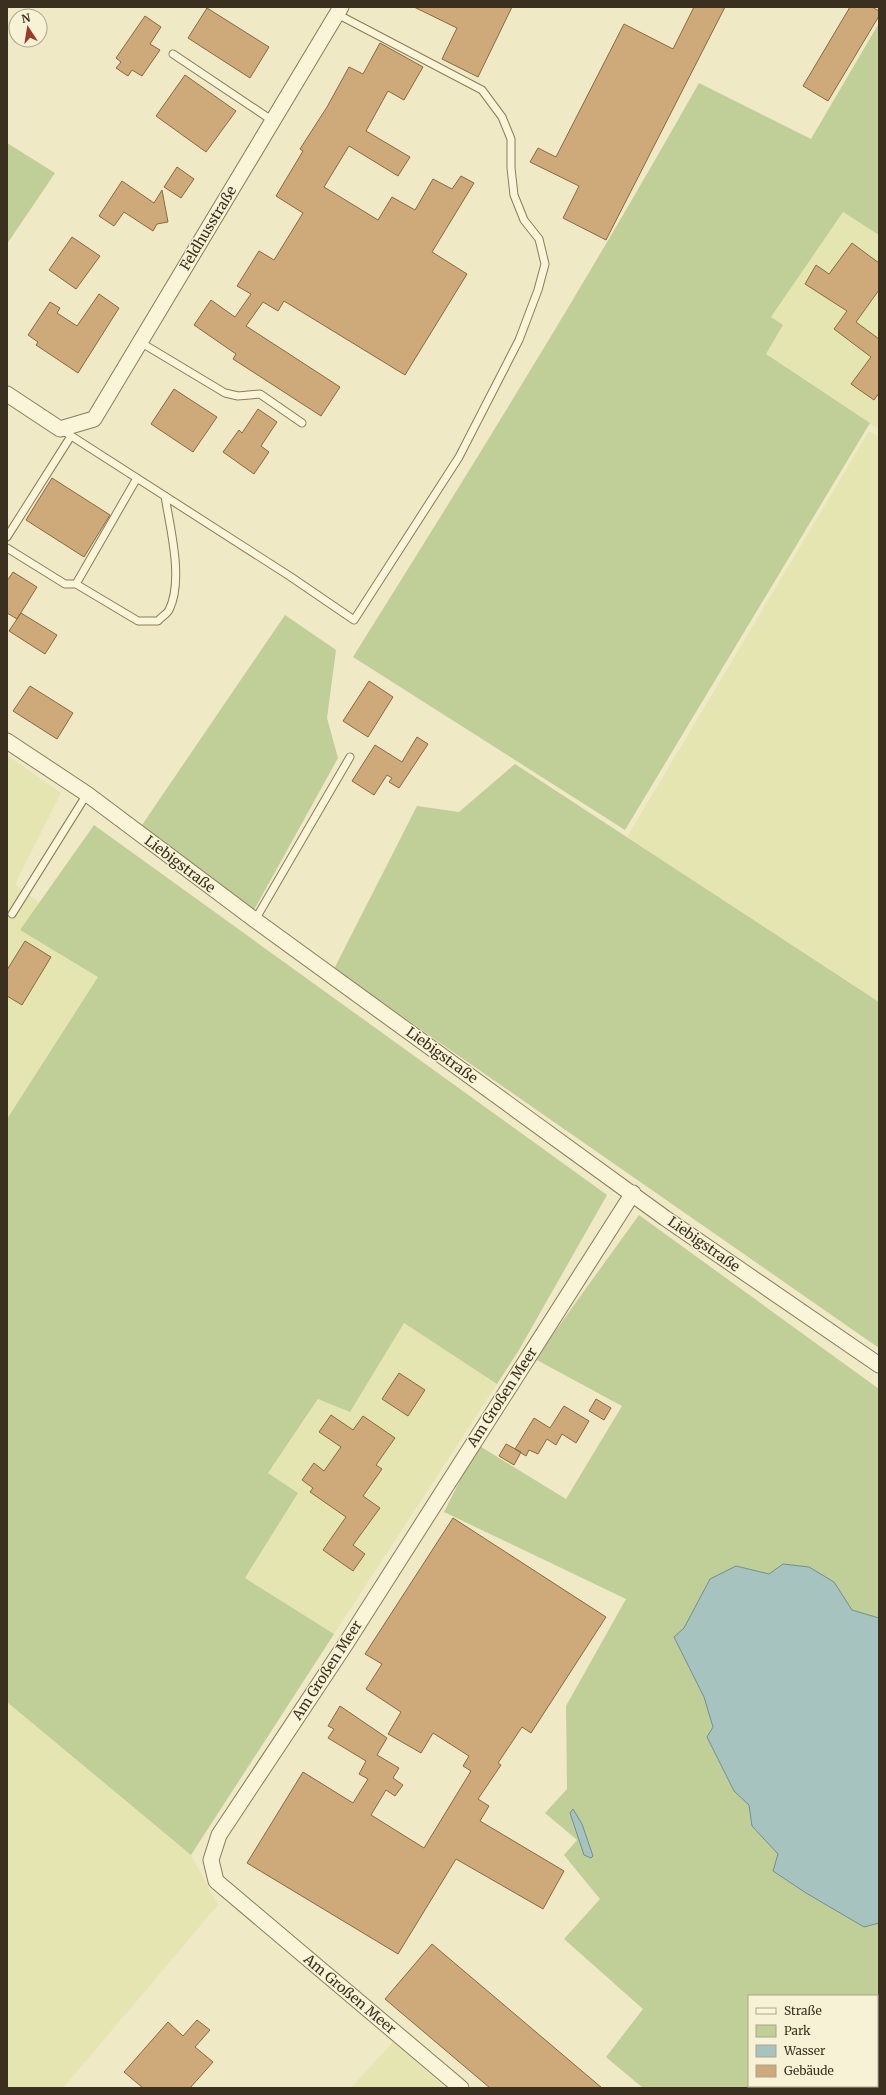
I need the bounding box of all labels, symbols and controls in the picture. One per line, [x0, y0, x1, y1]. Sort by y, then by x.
north arrow [8, 8, 48, 48]
text: N [20, 10, 32, 26]
street label: Feldhusstraße [176, 183, 240, 273]
street label: Liebigstraße [141, 831, 219, 897]
street label: Liebigstraße [403, 1023, 481, 1087]
street label: Liebigstraße [664, 1212, 744, 1276]
street label: Am Großen Meer [463, 1344, 541, 1451]
street label: Am Großen Meer [288, 1617, 366, 1724]
street label: Am Großen Meer [299, 1949, 400, 2038]
legend [748, 1995, 878, 2087]
text: Straße [784, 2003, 822, 2018]
text: Park [784, 2023, 811, 2038]
text: Wasser [783, 2043, 826, 2058]
text: Gebäude [784, 2063, 834, 2078]

